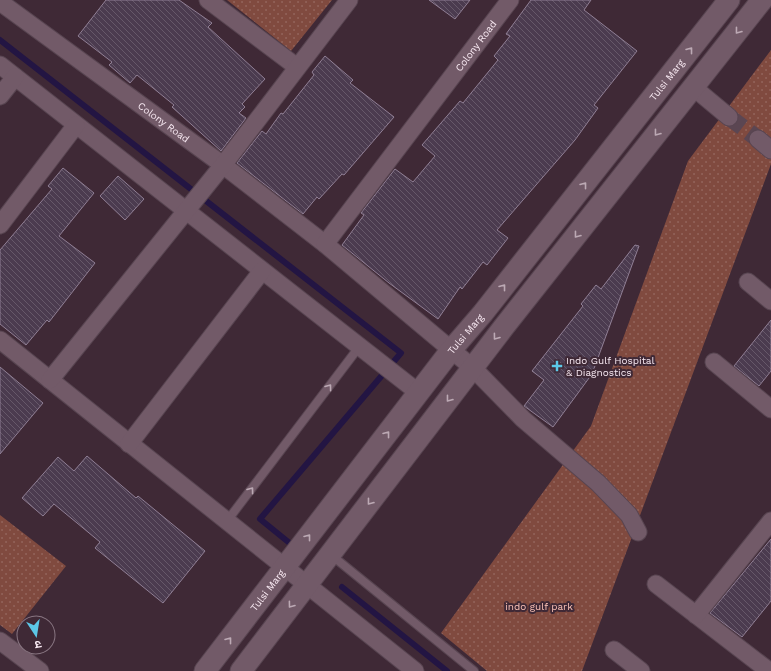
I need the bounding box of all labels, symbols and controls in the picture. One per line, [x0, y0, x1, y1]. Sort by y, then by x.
street label: Colony Road [453, 18, 499, 73]
one-way arrow [736, 26, 743, 33]
one-way arrow [685, 47, 692, 54]
street label: Tulsi Marg [647, 57, 687, 103]
street label: Colony Road [136, 100, 191, 145]
one-way arrow [655, 128, 662, 135]
one-way arrow [579, 183, 586, 190]
one-way arrow [574, 230, 581, 237]
one-way arrow [499, 285, 506, 292]
street label: Tulsi Marg [445, 311, 486, 356]
one-way arrow [494, 332, 501, 339]
place label: Indo Gulf Hospital & Diagnostics [566, 355, 655, 378]
marker: Indo Gulf Hospital & Diagnostics [551, 360, 563, 372]
one-way arrow [324, 384, 331, 391]
one-way arrow [447, 394, 454, 401]
one-way arrow [382, 431, 389, 438]
one-way arrow [246, 488, 253, 495]
one-way arrow [367, 497, 374, 504]
one-way arrow [303, 534, 310, 541]
street label: Tulsi Marg [248, 567, 287, 613]
one-way arrow [289, 601, 296, 608]
park label: indo gulf park [505, 601, 573, 612]
north arrow [16, 615, 56, 655]
text: उ [33, 637, 42, 651]
one-way arrow [224, 638, 231, 645]

